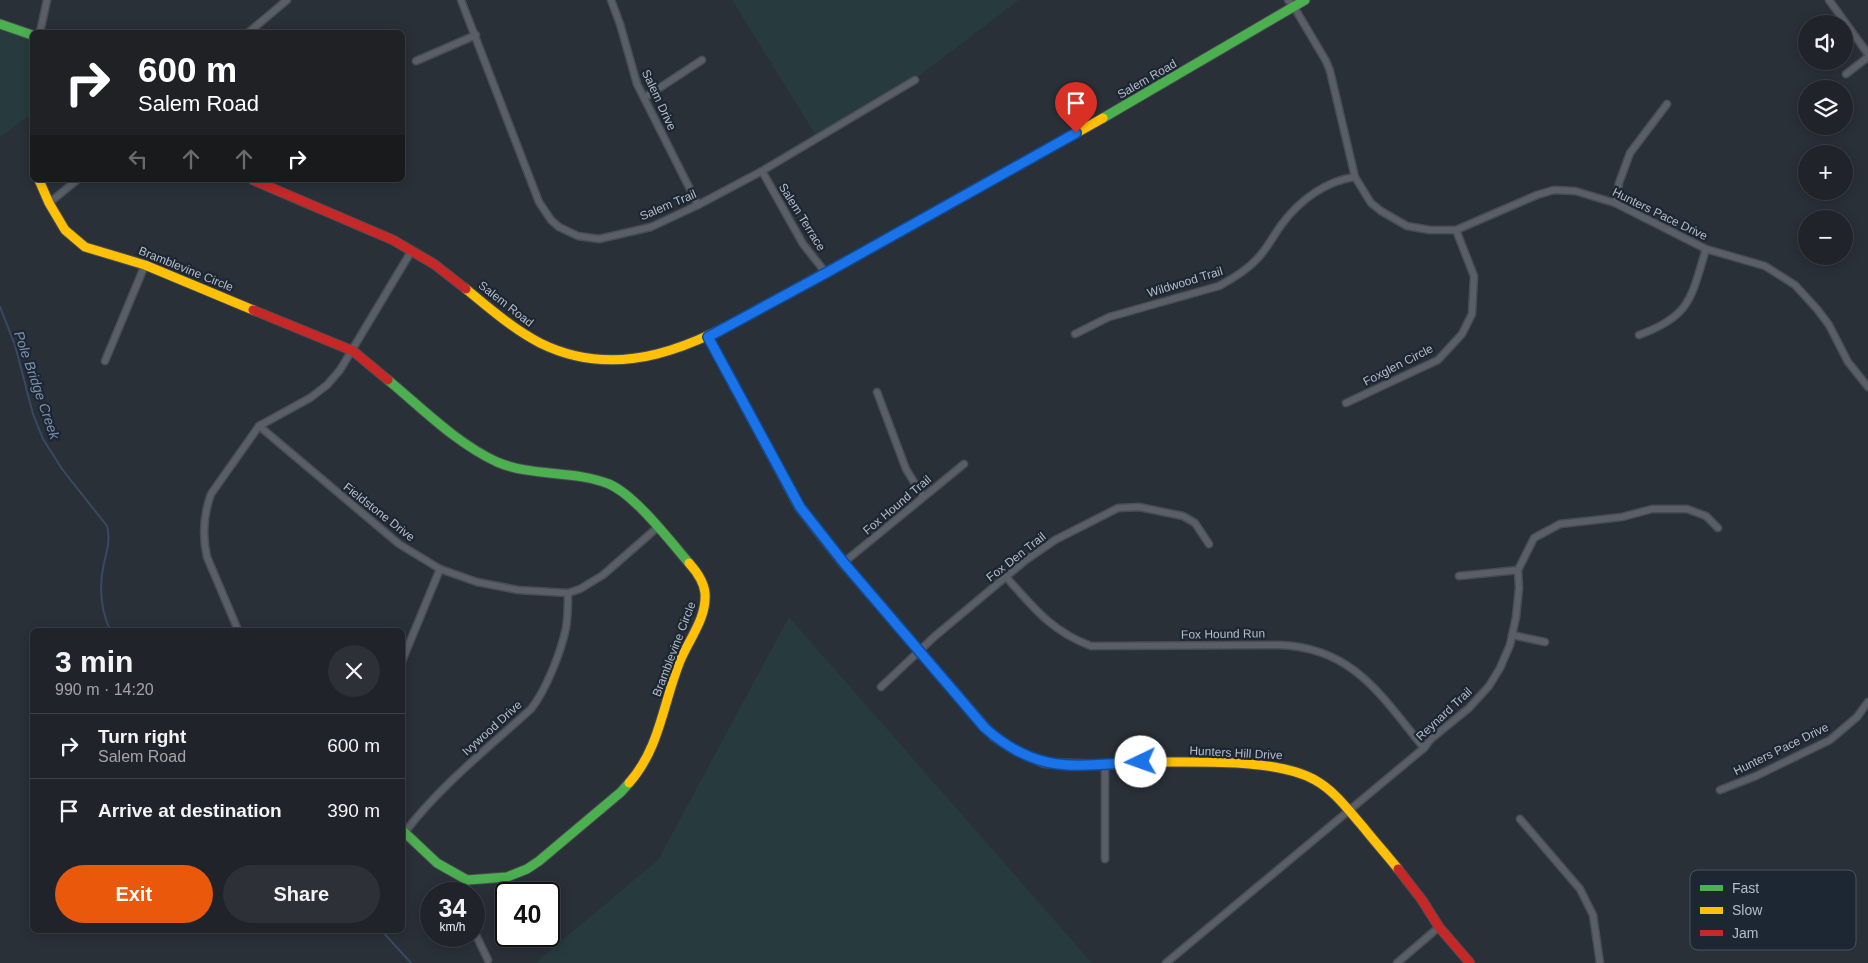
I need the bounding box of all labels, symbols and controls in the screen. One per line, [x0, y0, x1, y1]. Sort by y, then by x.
map controls [1798, 15, 1853, 265]
button: sound [1798, 15, 1853, 70]
icon: right [55, 50, 120, 115]
text: 600 m [138, 50, 237, 89]
street label: Salem Road [1115, 56, 1179, 102]
street label: Salem Drive [639, 67, 679, 133]
button: layers [1798, 80, 1853, 135]
pin [1055, 82, 1097, 133]
icon: arrive [1062, 89, 1090, 117]
text: Salem Road [138, 91, 259, 116]
icon: left [124, 145, 152, 173]
icon: ahead [177, 145, 205, 173]
icon: ahead [230, 145, 258, 173]
icon: right [283, 145, 311, 173]
button: + [1798, 145, 1853, 200]
street label: Salem Terrace [776, 181, 829, 254]
street label: Hunters Pace Drive [1610, 185, 1710, 243]
street label: Salem Trail [638, 187, 698, 223]
button: − [1798, 210, 1853, 265]
street label: Bramblevine Circle [137, 244, 236, 294]
street label: Wildwood Trail [1146, 264, 1224, 300]
street label: Salem Road [476, 278, 536, 330]
water label: Pole Bridge Creek [11, 329, 63, 442]
street label: Foxglen Circle [1361, 341, 1436, 389]
street label: Fox Hound Trail [860, 472, 934, 538]
street label: Fieldstone Drive [341, 480, 418, 544]
street label: Fox Den Trail [984, 530, 1048, 584]
street label: Bramblevine Circle [649, 599, 699, 699]
street label: Fox Hound Run [1181, 626, 1265, 642]
text: 3 min [55, 645, 133, 678]
button: close [328, 645, 380, 697]
text: 990 m · 14:20 [55, 681, 154, 698]
street label: Reynard Trail [1413, 685, 1475, 743]
street label: Ivywood Drive [459, 697, 525, 758]
street label: Hunters Pace Drive [1731, 720, 1831, 778]
text: Turn right [98, 726, 186, 747]
icon: right [55, 732, 83, 760]
text: 600 m [327, 735, 380, 756]
position arrow [1114, 735, 1166, 787]
street label: Hunters Hill Drive [1189, 744, 1283, 762]
text: Salem Road [98, 748, 186, 765]
icon: arrive [55, 797, 83, 825]
text: Arrive at destination [98, 800, 282, 821]
text: 390 m [327, 800, 380, 821]
button: Exit [55, 865, 213, 923]
button: Share [223, 865, 380, 923]
legend [1690, 870, 1856, 950]
text: Fast [1732, 880, 1759, 896]
speed limit sign: 40 [495, 882, 560, 947]
text: 34 [439, 894, 466, 922]
text: Slow [1732, 902, 1763, 918]
text: km/h [439, 920, 466, 934]
text: Jam [1732, 925, 1758, 941]

